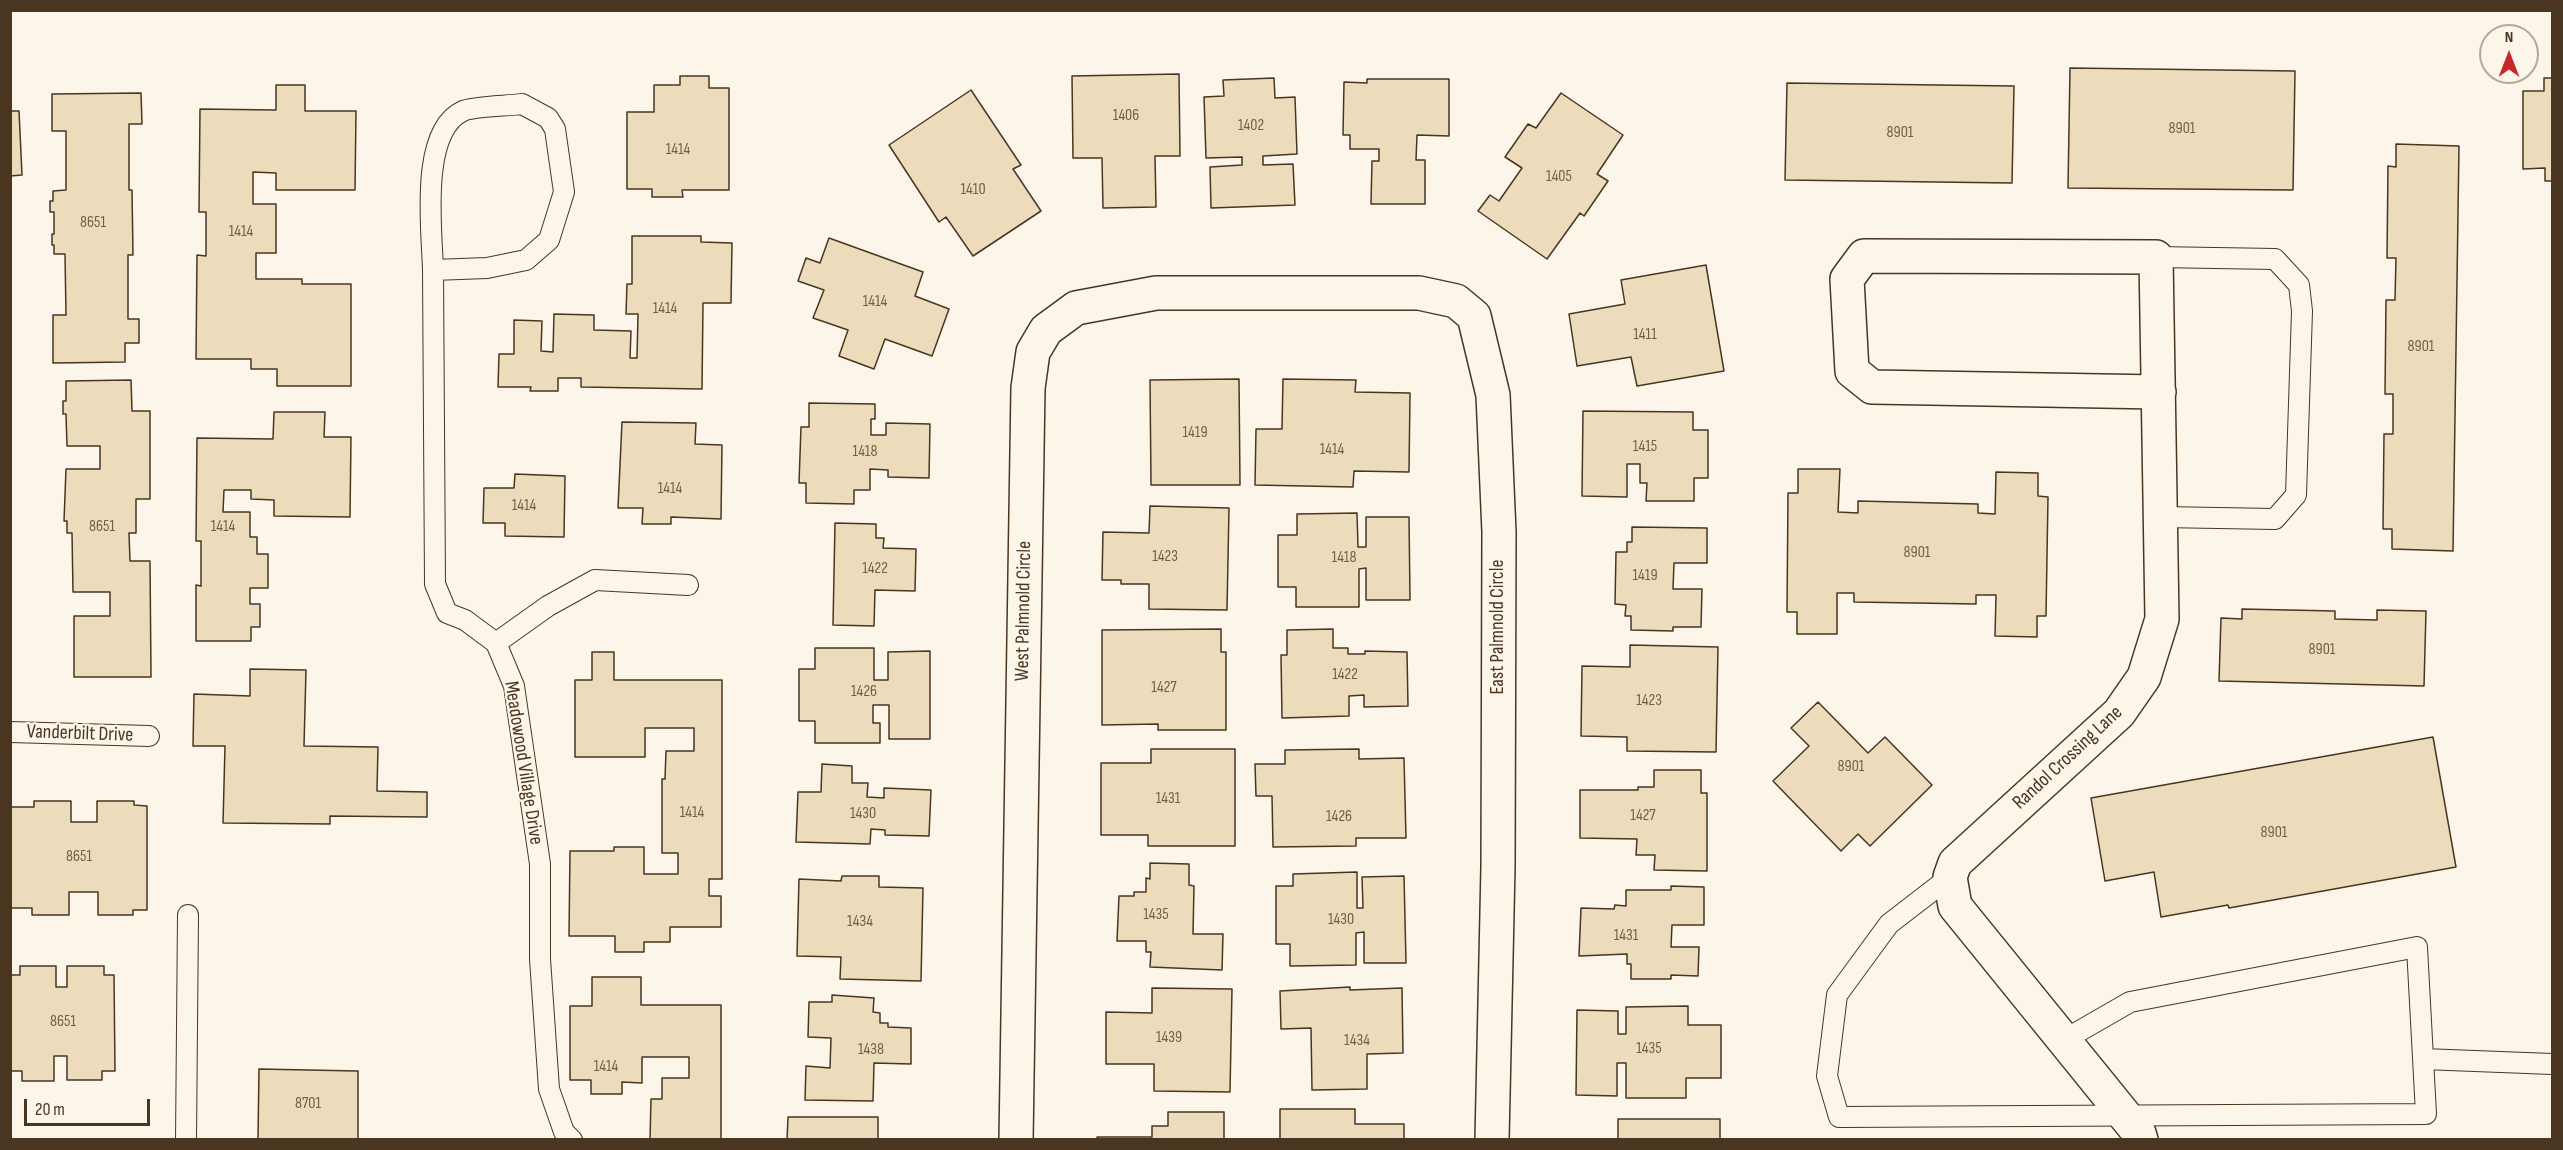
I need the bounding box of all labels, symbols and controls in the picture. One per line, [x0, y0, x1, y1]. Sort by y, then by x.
north arrow [2479, 24, 2539, 84]
text: N [2505, 28, 2513, 47]
house number: 1406 [1113, 106, 1139, 126]
house number: 1402 [1238, 116, 1264, 136]
house number: 8901 [2169, 119, 2195, 139]
house number: 8901 [1887, 123, 1913, 143]
house number: 1414 [666, 140, 690, 160]
house number: 1405 [1546, 167, 1572, 187]
house number: 1410 [960, 180, 986, 200]
house number: 8651 [80, 213, 106, 233]
house number: 1414 [229, 222, 253, 242]
house number: 1414 [863, 292, 887, 312]
house number: 1414 [653, 299, 677, 319]
house number: 1411 [1633, 325, 1657, 345]
house number: 8901 [2408, 337, 2434, 357]
house number: 1419 [1182, 423, 1208, 443]
house number: 1415 [1633, 437, 1657, 457]
house number: 1414 [1320, 440, 1344, 460]
house number: 1418 [853, 442, 877, 462]
house number: 1414 [658, 479, 682, 499]
house number: 1414 [512, 496, 536, 516]
house number: 8651 [89, 517, 115, 537]
house number: 1414 [211, 517, 235, 537]
street label: West Palmnold Circle [1011, 541, 1037, 681]
house number: 8901 [1904, 543, 1930, 563]
house number: 1423 [1152, 547, 1178, 567]
house number: 1418 [1332, 548, 1356, 568]
house number: 1422 [862, 559, 888, 579]
street label: East Palmnold Circle [1486, 559, 1510, 695]
house number: 1419 [1632, 566, 1658, 586]
house number: 8901 [2309, 640, 2335, 660]
house number: 1422 [1332, 665, 1358, 685]
house number: 1427 [1151, 678, 1177, 698]
street label: Meadowood Village Drive [498, 679, 548, 847]
house number: 1426 [851, 682, 877, 702]
house number: 1423 [1636, 691, 1662, 711]
street label: Randol Crossing Lane [2008, 701, 2128, 815]
street label: Vanderbilt Drive [26, 720, 134, 748]
house number: 8901 [1838, 757, 1864, 777]
house number: 1431 [1156, 789, 1180, 809]
house number: 1414 [680, 803, 704, 823]
house number: 1430 [850, 804, 876, 824]
house number: 1427 [1630, 806, 1656, 826]
house number: 1426 [1326, 807, 1352, 827]
house number: 8901 [2261, 823, 2287, 843]
house number: 8651 [66, 847, 92, 867]
house number: 1435 [1143, 905, 1169, 925]
house number: 1430 [1328, 910, 1354, 930]
house number: 1434 [847, 912, 873, 932]
house number: 1431 [1614, 926, 1638, 946]
house number: 8651 [50, 1012, 76, 1032]
house number: 1439 [1156, 1028, 1182, 1048]
house number: 1434 [1344, 1031, 1370, 1051]
house number: 1435 [1636, 1039, 1662, 1059]
house number: 1438 [858, 1040, 884, 1060]
house number: 1414 [594, 1057, 618, 1077]
scale bar [27, 1087, 153, 1125]
house number: 8701 [295, 1094, 321, 1114]
text: 20 m [35, 1099, 65, 1120]

